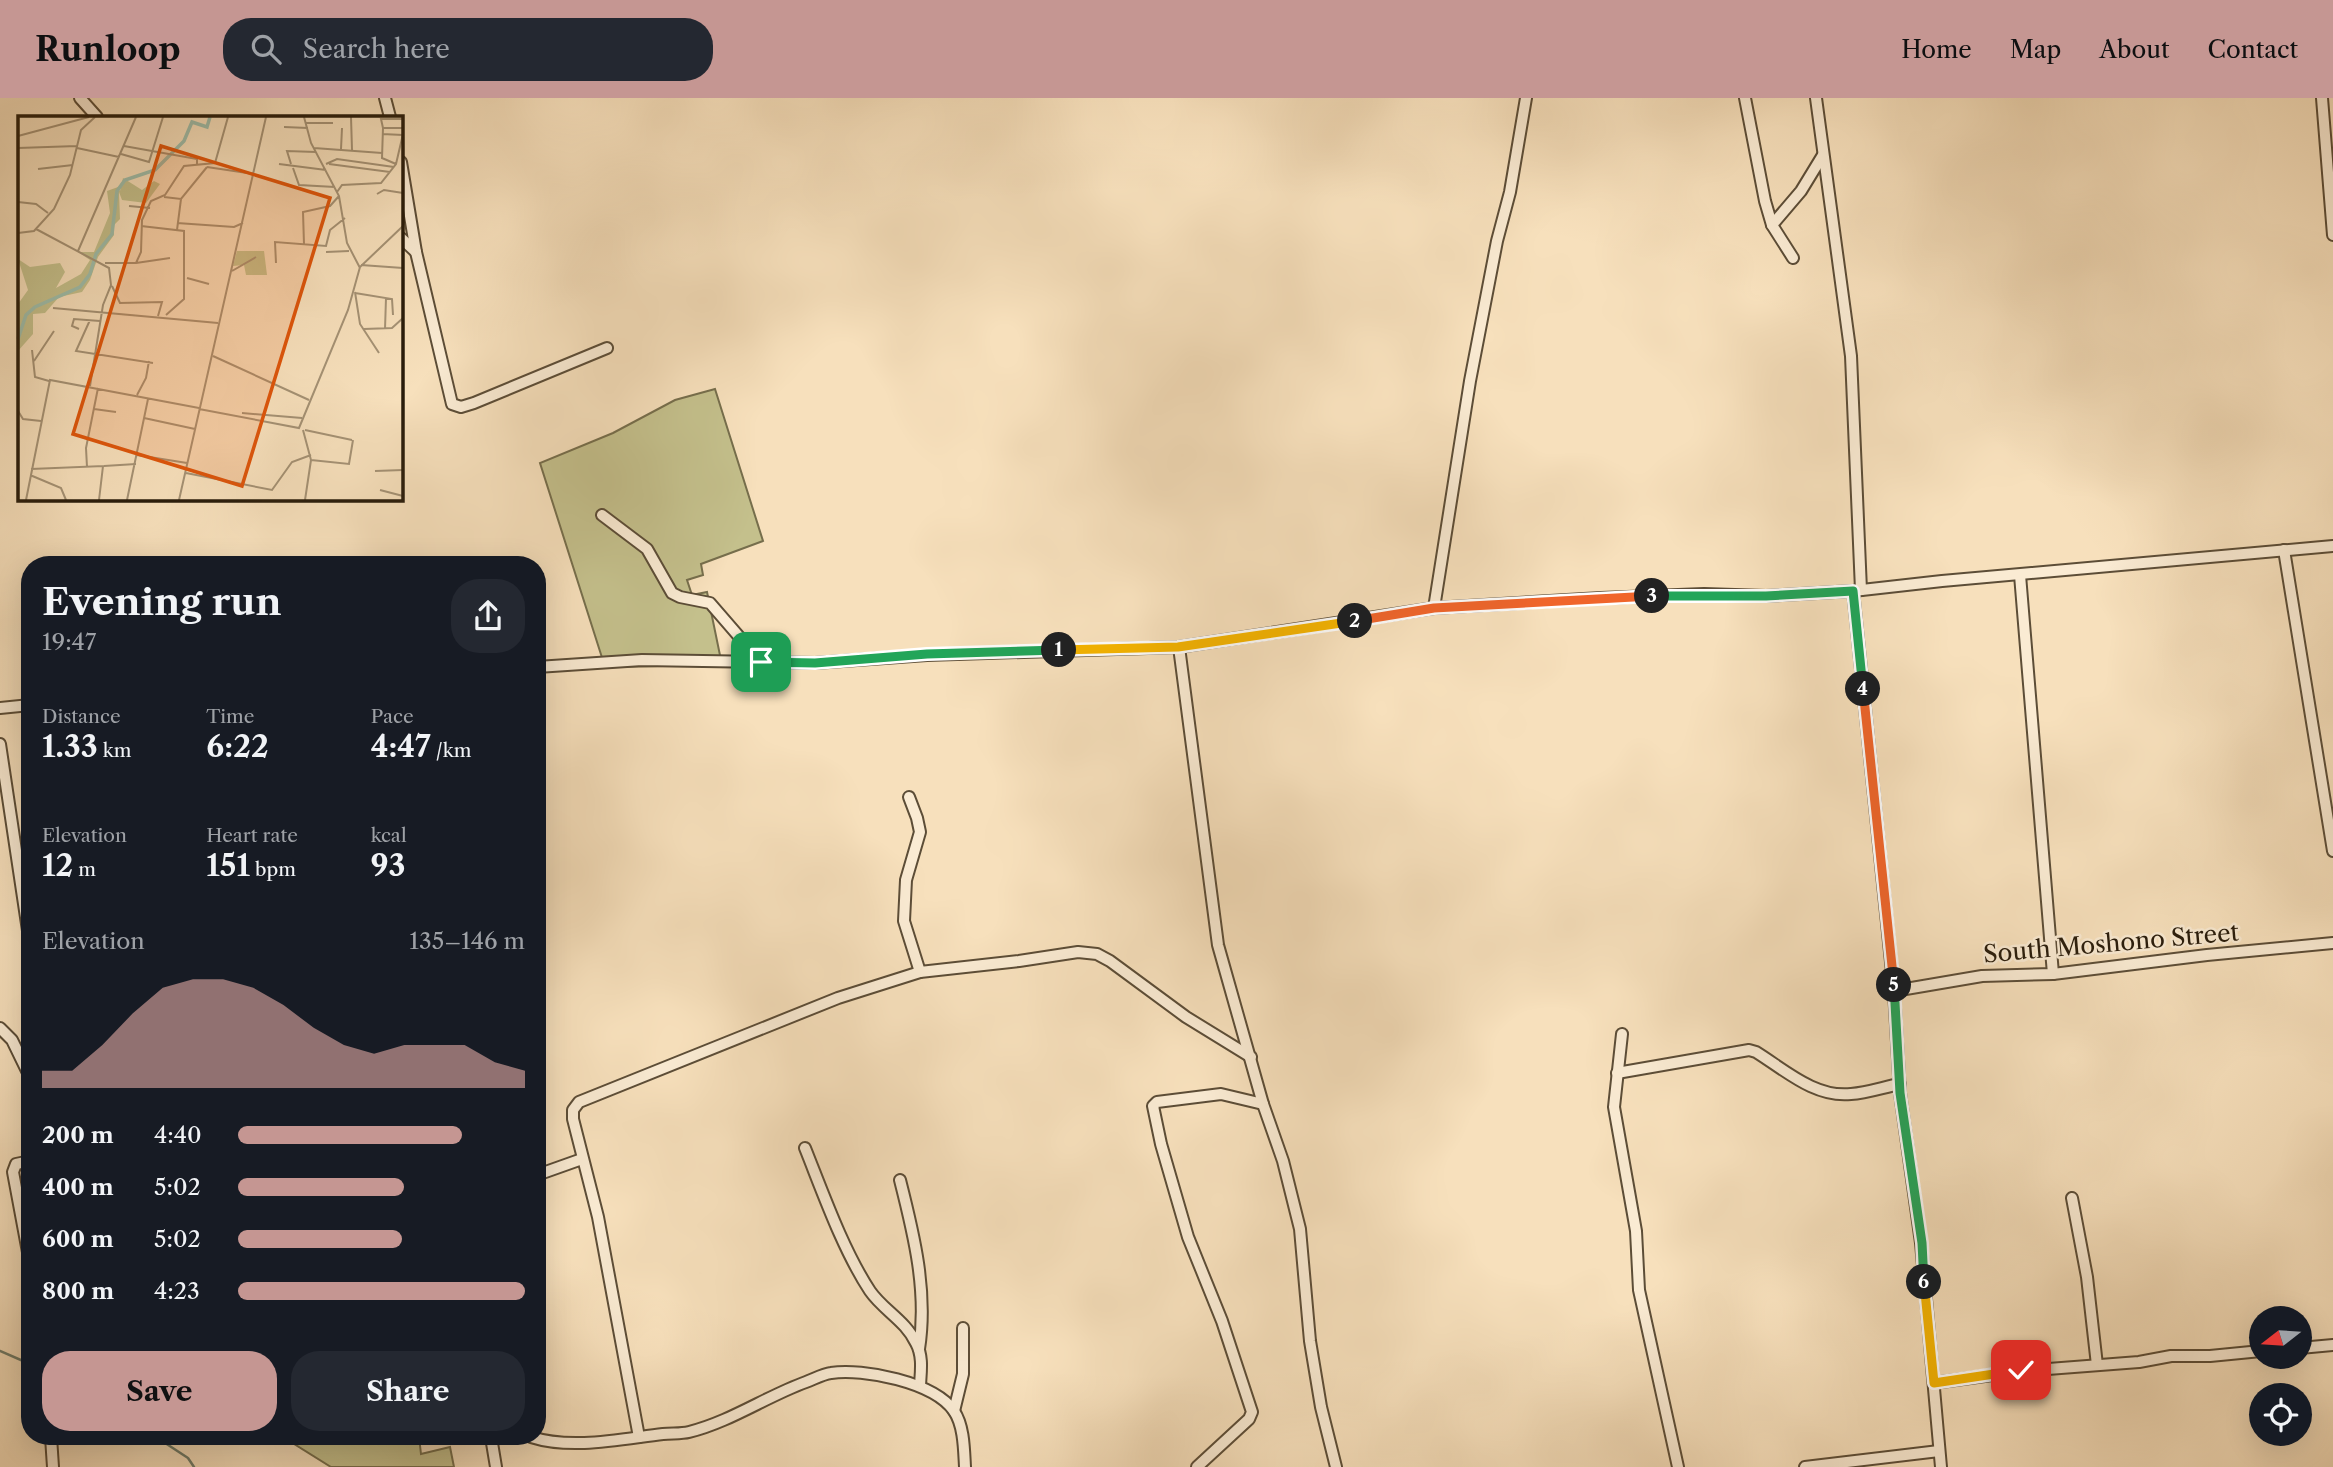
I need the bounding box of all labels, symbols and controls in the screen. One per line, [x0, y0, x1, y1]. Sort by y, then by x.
search box [223, 18, 713, 81]
text: Runloop [35, 29, 181, 70]
icon: search [247, 30, 285, 68]
text: Search here [303, 33, 450, 65]
text: Home [1901, 35, 1972, 64]
text: Map [2010, 35, 2061, 64]
text: About [2099, 35, 2170, 64]
text: Contact [2208, 35, 2298, 64]
inset map [18, 116, 402, 500]
text: Evening run [42, 578, 282, 625]
pin: 3 [1634, 578, 1670, 614]
button: share [451, 579, 525, 653]
text: 3 [1646, 584, 1657, 607]
pin: 2 [1338, 603, 1372, 638]
text: 2 [1349, 609, 1360, 632]
text: 19:47 [42, 628, 96, 656]
pin [731, 632, 791, 692]
pin: 1 [1042, 632, 1076, 668]
text: 1 [1054, 638, 1063, 661]
icon: arrive [742, 643, 780, 681]
pin: 4 [1846, 672, 1881, 706]
text: 4 [1857, 677, 1868, 700]
text: Distance [42, 705, 121, 728]
text: Time [206, 705, 254, 728]
text: Pace [371, 705, 414, 728]
text: 1.33 [42, 728, 98, 765]
text: 6:22 [206, 728, 269, 765]
text: 4:47 [371, 728, 431, 765]
text: km [98, 739, 131, 762]
text: /km [431, 739, 471, 762]
text: Elevation [42, 824, 127, 847]
text: Heart rate [206, 824, 298, 847]
text: kcal [371, 824, 407, 847]
text: 12 [42, 847, 73, 884]
text: 151 [206, 847, 250, 884]
text: 93 [371, 847, 406, 884]
text: m [73, 858, 96, 881]
text: bpm [250, 858, 296, 881]
street label: South Moshono Street [1982, 917, 2241, 969]
text: Elevation [42, 927, 145, 955]
text: 135–146 m [409, 927, 525, 955]
pin: 5 [1876, 968, 1912, 1002]
text: 5 [1888, 973, 1899, 996]
text: 200 m [42, 1121, 114, 1149]
text: 4:40 [154, 1121, 202, 1149]
text: 400 m [42, 1173, 114, 1201]
text: 5:02 [154, 1173, 201, 1201]
text: 600 m [42, 1225, 114, 1253]
text: 5:02 [154, 1225, 201, 1253]
pin: 6 [1906, 1264, 1941, 1300]
text: 6 [1918, 1270, 1929, 1293]
text: 800 m [42, 1277, 114, 1305]
text: 4:23 [154, 1277, 200, 1305]
north arrow [2249, 1306, 2312, 1368]
map controls [2249, 1306, 2312, 1446]
pin [1991, 1340, 2051, 1400]
button: Save [42, 1351, 277, 1431]
button: Share [291, 1351, 525, 1431]
icon: check [2002, 1351, 2040, 1389]
button: locate [2249, 1383, 2312, 1446]

